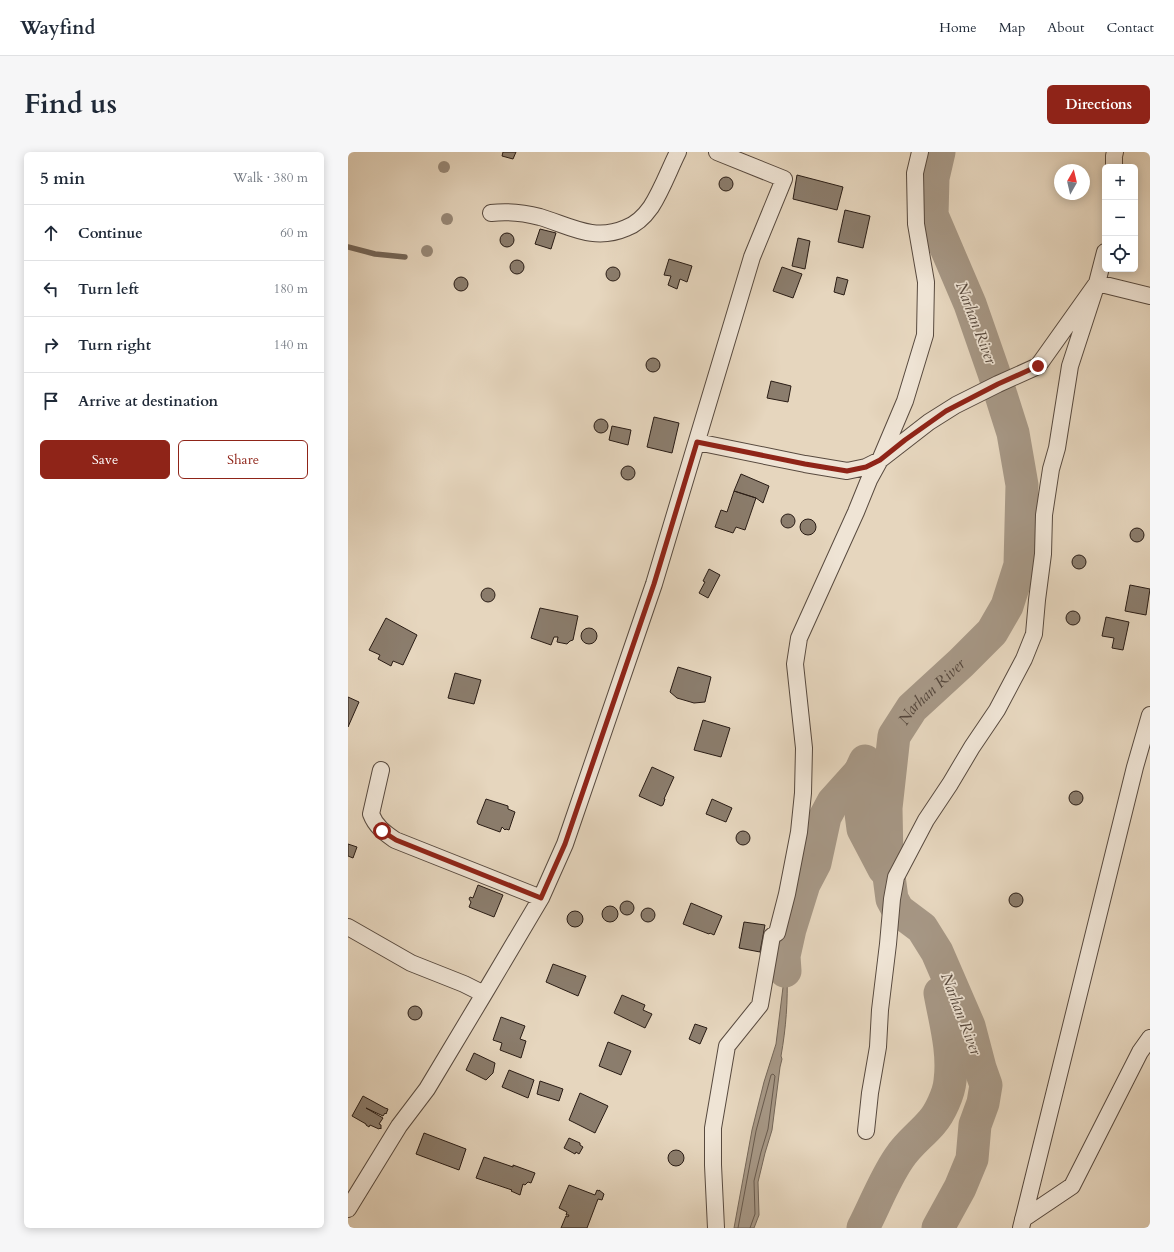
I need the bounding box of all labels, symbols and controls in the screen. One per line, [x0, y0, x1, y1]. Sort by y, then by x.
text: Wayfind [20, 15, 95, 41]
text: Home [939, 18, 977, 37]
text: Map [999, 18, 1025, 37]
text: About [1047, 18, 1084, 37]
text: Contact [1106, 18, 1154, 37]
text: Find us [24, 85, 117, 123]
button: Directions [1047, 85, 1150, 124]
north arrow [1054, 164, 1090, 200]
map controls [1102, 164, 1138, 272]
button: + [1102, 164, 1138, 200]
text: 5 min [40, 167, 85, 190]
text: Walk · 380 m [233, 169, 308, 187]
button: − [1102, 200, 1138, 236]
icon: ahead [40, 222, 62, 244]
text: Continue [78, 223, 143, 243]
text: 60 m [280, 224, 308, 242]
button: locate [1102, 236, 1138, 272]
icon: left [40, 278, 62, 300]
text: Turn left [78, 279, 139, 299]
water label: Narhan River [950, 279, 1002, 368]
text: 180 m [274, 280, 308, 298]
icon: right [40, 334, 62, 356]
text: Turn right [78, 335, 151, 355]
text: 140 m [274, 336, 308, 354]
route end [1029, 357, 1047, 375]
icon: arrive [40, 390, 62, 412]
text: Arrive at destination [78, 391, 218, 411]
button: Save [40, 440, 170, 479]
button: Share [178, 440, 308, 479]
water label: Narhan River [893, 653, 971, 729]
route start [373, 822, 391, 840]
water label: Narhan River [935, 970, 987, 1059]

